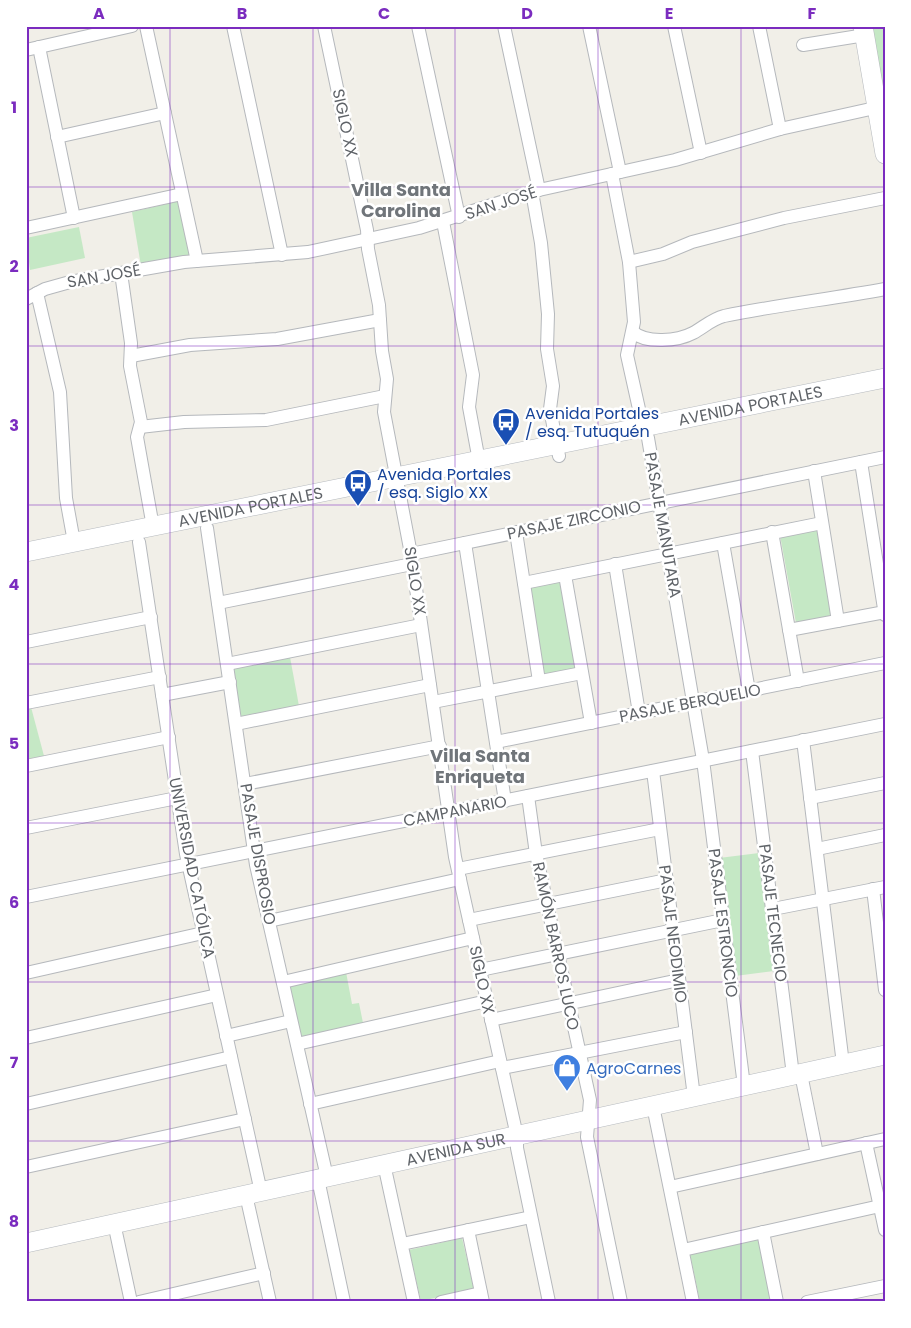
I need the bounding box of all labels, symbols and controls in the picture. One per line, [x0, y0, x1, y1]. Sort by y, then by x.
text: A [93, 2, 105, 25]
text: B [237, 2, 247, 25]
text: C [378, 2, 390, 25]
text: D [521, 2, 533, 25]
text: E [665, 2, 673, 25]
text: F [808, 2, 817, 25]
street label: SIGLO XX [327, 87, 363, 159]
text: 1 [11, 96, 17, 119]
district label: Villa Santa Carolina [351, 177, 451, 223]
street label: SAN JOSÉ [462, 181, 540, 225]
text: 2 [9, 255, 19, 278]
street label: SAN JOSÉ [65, 258, 143, 294]
street label: AVENIDA PORTALES [676, 379, 825, 431]
place label: Avenida Portales / esq. Tutuquén [525, 402, 659, 443]
bus stop icon: Avenida Portales / esq. Tutuquén [491, 407, 521, 446]
text: 3 [9, 414, 19, 437]
street label: PASAJE MANUTARA [639, 450, 687, 600]
place label: Avenida Portales / esq. Siglo XX [377, 463, 511, 504]
bus stop icon: Avenida Portales / esq. Siglo XX [343, 468, 373, 507]
street label: AVENIDA PORTALES [176, 481, 325, 532]
street label: PASAJE ZIRCONIO [505, 495, 643, 545]
street label: SIGLO XX [398, 545, 432, 617]
text: 4 [9, 573, 20, 596]
street label: PASAJE BERQUELIO [617, 678, 763, 728]
text: 5 [9, 732, 19, 755]
district label: Villa Santa Enriqueta [430, 743, 530, 789]
street label: UNIVERSIDAD CATÓLICA [163, 775, 221, 961]
street label: PASAJE DISPROSIO [234, 781, 282, 927]
street label: CAMPANARIO [401, 790, 509, 832]
street label: PASAJE TECNECIO [753, 843, 793, 983]
street label: PASAJE ESTRONCIO [702, 847, 744, 999]
street label: RAMÓN BARROS LUCO [527, 860, 585, 1032]
street label: PASAJE NEODIMIO [653, 864, 693, 1004]
text: 6 [9, 891, 19, 914]
street label: SIGLO XX [464, 944, 500, 1016]
text: 7 [10, 1051, 19, 1074]
shop icon: AgroCarnes [552, 1053, 582, 1092]
place label: AgroCarnes [586, 1057, 681, 1080]
street label: AVENIDA SUR [404, 1127, 508, 1171]
text: 8 [9, 1210, 19, 1233]

